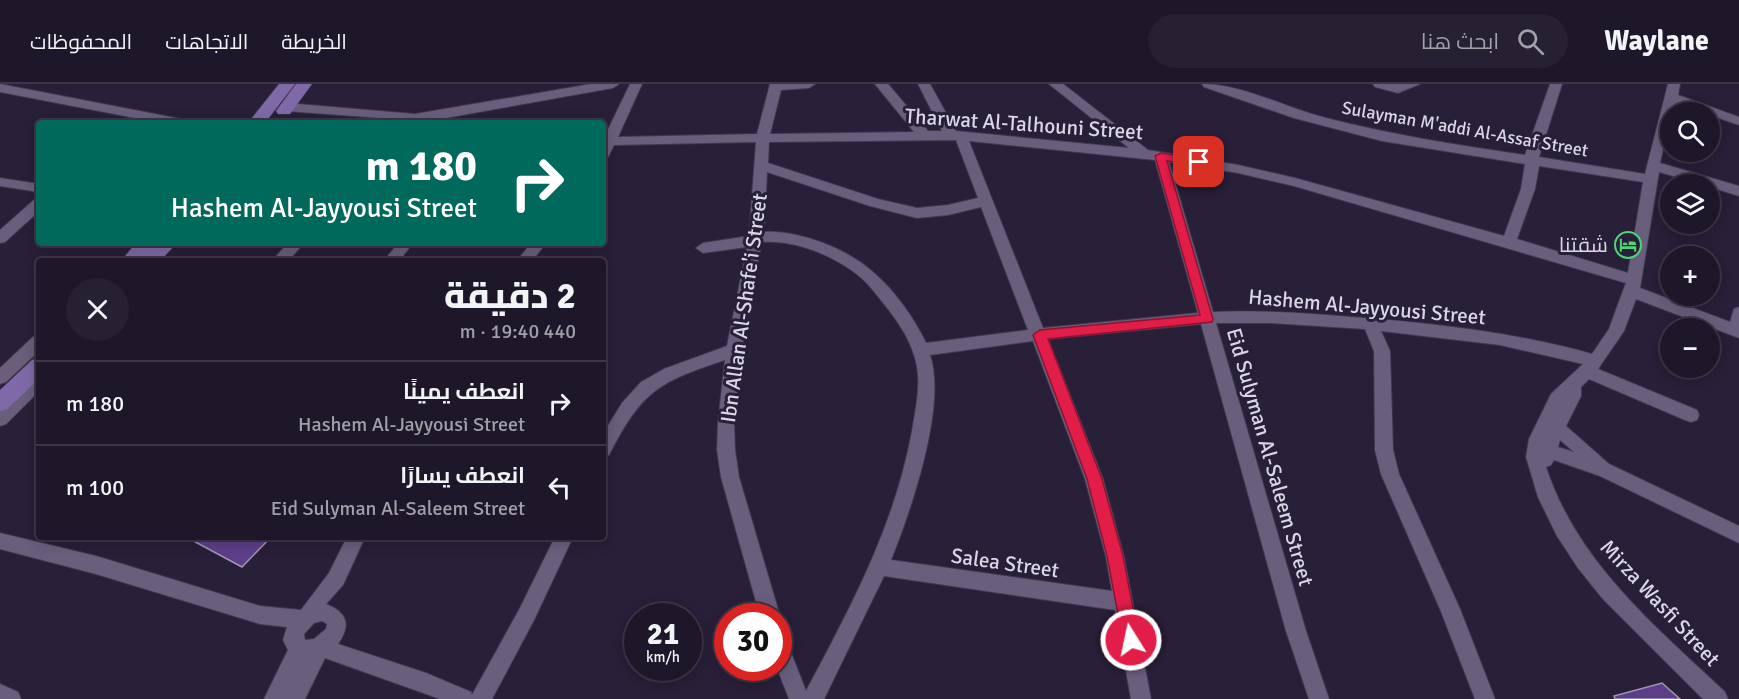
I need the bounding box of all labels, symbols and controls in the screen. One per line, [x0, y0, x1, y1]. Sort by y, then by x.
search box [1148, 14, 1568, 68]
text: Waylane [1604, 24, 1709, 58]
icon: search [1514, 25, 1547, 58]
text: ابحث هنا [1421, 28, 1499, 55]
text: المحفوظات [30, 29, 132, 55]
text: الاتجاهات [165, 29, 248, 55]
text: الخريطة [281, 29, 347, 55]
street label: Sulayman M'addi Al-Assaf Street [1340, 96, 1590, 162]
map controls [1660, 102, 1720, 378]
button: search [1660, 102, 1720, 162]
street label: Tharwat Al-Talhouni Street [904, 103, 1144, 145]
pin [1173, 136, 1224, 187]
text: 180 m [366, 141, 477, 192]
icon: right [498, 144, 576, 222]
icon: arrive [1182, 145, 1215, 178]
button: layers [1660, 174, 1720, 234]
text: Hashem Al-Jayyousi Street [171, 192, 477, 225]
street label: Ibn Allan Al-Shafe'i Street [715, 192, 773, 424]
hotel icon: شقتنا [1613, 230, 1643, 260]
place label: شقتنا [1559, 232, 1608, 258]
button: + [1660, 246, 1720, 306]
text: 2 دقيقة [444, 274, 576, 319]
button: close [66, 278, 129, 341]
street label: Hashem Al-Jayyousi Street [1247, 284, 1487, 330]
button: − [1660, 318, 1720, 378]
text: 440 m · 19:40 [460, 319, 576, 344]
street label: Eid Sulyman Al-Saleem Street [1221, 325, 1319, 589]
text: انعطف يمينًا [403, 378, 525, 405]
icon: right [543, 387, 576, 420]
text: 180 m [66, 390, 124, 417]
text: Hashem Al-Jayyousi Street [298, 412, 525, 437]
text: انعطف يسارًا [400, 462, 525, 489]
icon: left [543, 471, 576, 504]
text: 100 m [66, 474, 124, 501]
text: Eid Sulyman Al-Saleem Street [271, 496, 525, 521]
street label: Mirza Wasfi Street [1595, 534, 1725, 672]
street label: Salea Street [949, 543, 1061, 583]
speed limit sign: 30 [714, 603, 792, 681]
position arrow [1099, 608, 1163, 672]
text: 21 [647, 616, 679, 653]
text: km/h [646, 648, 680, 666]

